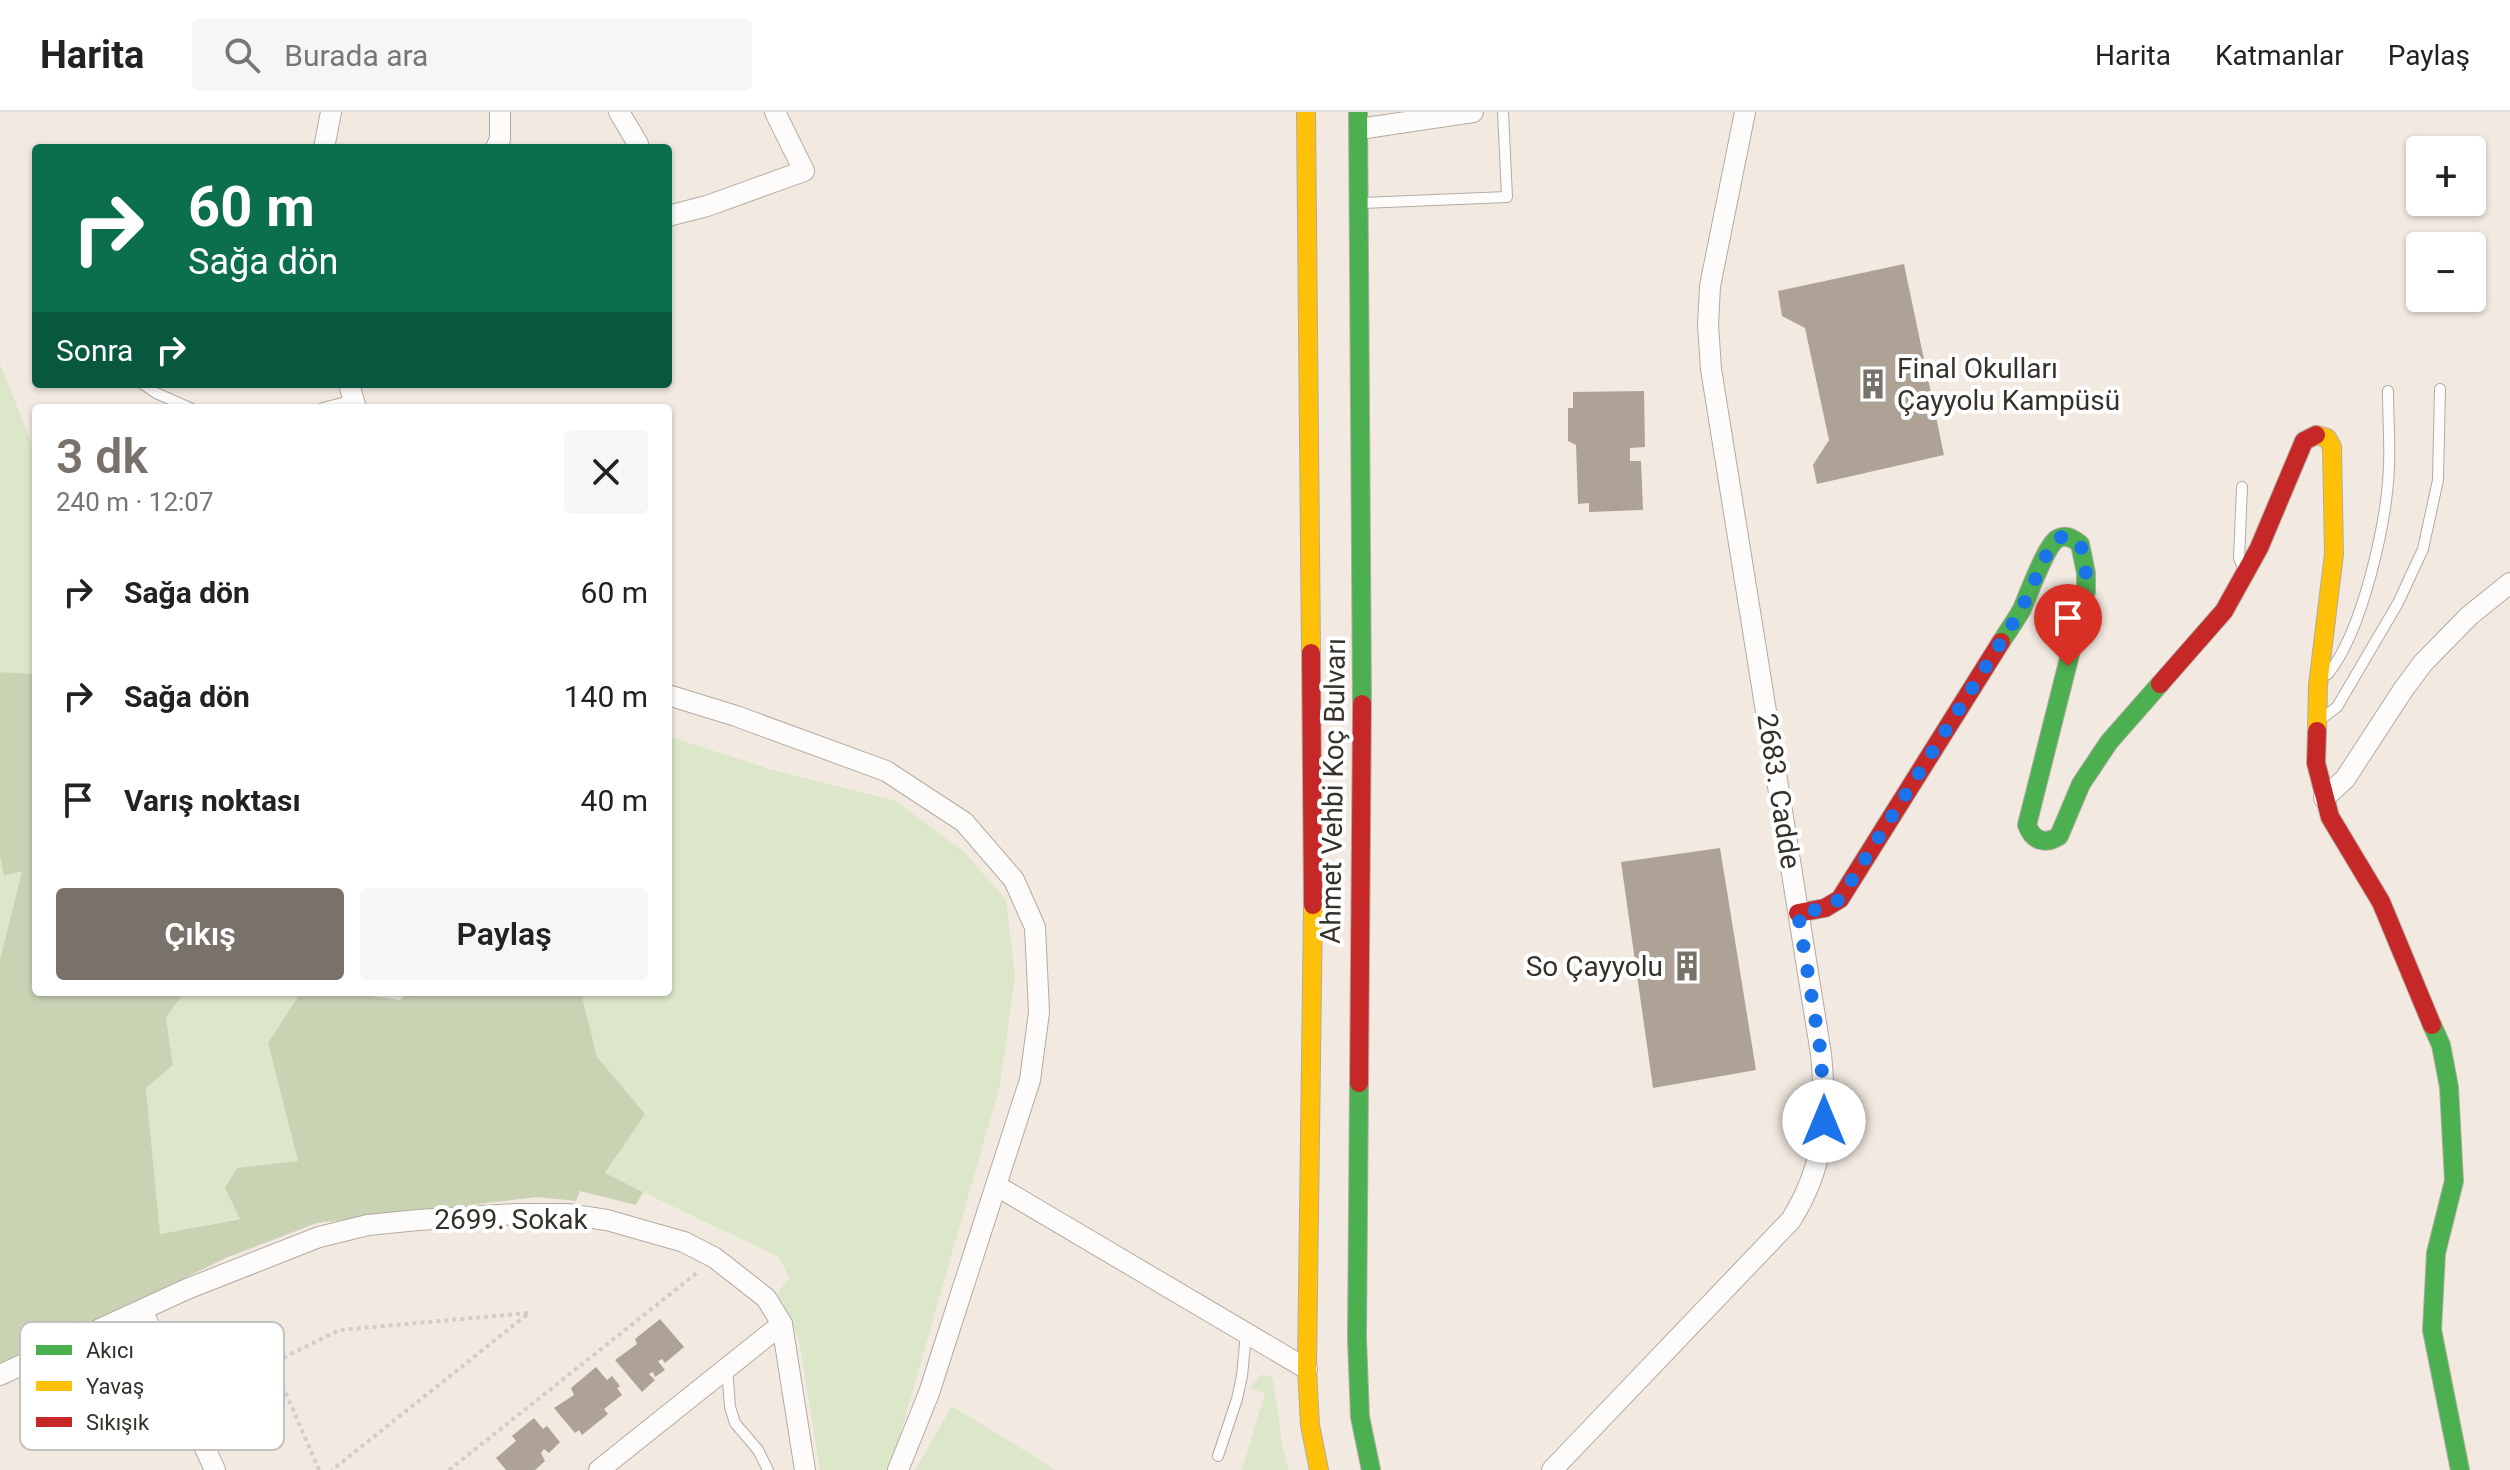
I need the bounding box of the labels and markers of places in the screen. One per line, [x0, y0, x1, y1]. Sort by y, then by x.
place label: Final Okulları Çayyolu Kampüsü [1897, 352, 2120, 417]
building icon: Final Okulları Çayyolu Kampüsü [1856, 367, 1890, 401]
pin [2034, 584, 2102, 666]
building icon: So Çayyolu [1670, 949, 1704, 983]
place label: So Çayyolu [1526, 950, 1663, 983]

